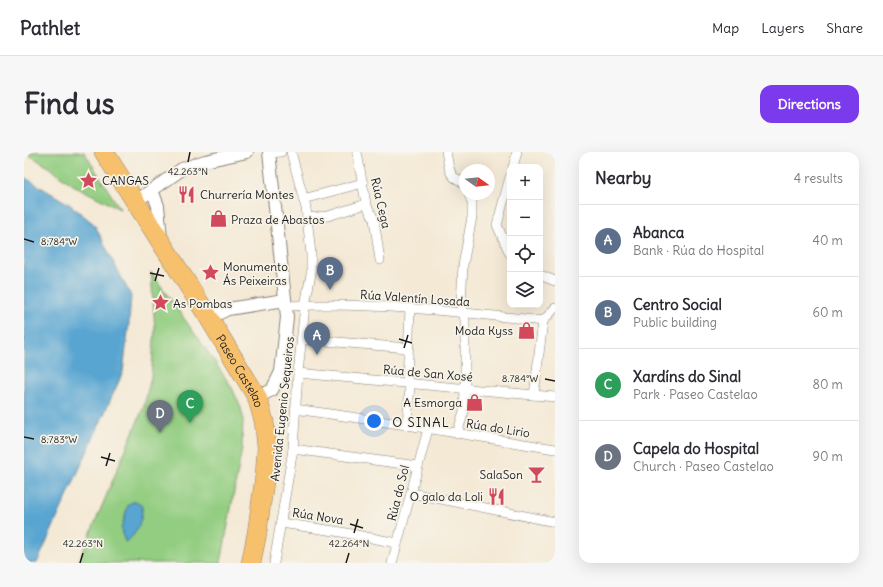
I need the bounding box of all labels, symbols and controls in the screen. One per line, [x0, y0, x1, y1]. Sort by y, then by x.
text: Pathlet [20, 16, 80, 40]
text: Map [712, 19, 739, 37]
text: Layers [761, 19, 804, 37]
text: Share [826, 19, 863, 37]
button: Directions [760, 85, 859, 123]
text: Find us [24, 86, 115, 122]
north arrow [459, 164, 495, 200]
map controls [507, 164, 543, 308]
button: + [507, 164, 543, 200]
text: 42.263°N [168, 165, 208, 178]
text: Nearby [595, 167, 651, 189]
place icon: CANGAS [79, 170, 99, 190]
text: 4 results [794, 170, 843, 187]
place label: CANGAS [102, 173, 149, 188]
street label: Rúa Cega [368, 176, 394, 230]
restaurant icon: Churrería Montes [177, 184, 197, 204]
place label: Churrería Montes [200, 187, 294, 202]
button: − [507, 200, 543, 236]
shop icon: Praza de Abastos [208, 209, 228, 229]
place label: Praza de Abastos [231, 212, 324, 227]
text: Abanca [633, 223, 684, 242]
text: A [604, 232, 612, 249]
text: 40 m [812, 232, 843, 249]
text: 8.784°W [41, 235, 77, 248]
button: locate [507, 236, 543, 272]
text: Bank · Rúa do Hospital [633, 242, 764, 259]
pin: B [317, 257, 343, 290]
place label: Monumento Ás Peixeiras [223, 259, 288, 288]
place icon: Monumento Ás Peixeiras [200, 263, 220, 283]
button: layers [507, 272, 543, 308]
street label: Rúa Valentín Losada [360, 287, 470, 309]
place icon: As Pombas [150, 293, 170, 313]
text: Centro Social [633, 295, 722, 314]
place label: As Pombas [173, 296, 232, 311]
text: B [604, 304, 612, 321]
text: 60 m [812, 304, 843, 321]
text: Public building [633, 314, 717, 331]
shop icon: Moda Kyss [516, 320, 536, 340]
pin: A [304, 322, 330, 355]
place label: Moda Kyss [455, 323, 513, 338]
street label: Paseo Castelao [213, 332, 267, 409]
street label: Avenida Eugenio Sequeiros [267, 336, 297, 482]
street label: Rúa de San Xosé [383, 362, 473, 384]
text: Xardíns do Sinal [633, 367, 741, 386]
text: 8.784°W [502, 372, 538, 385]
text: C [604, 376, 612, 393]
text: 80 m [812, 376, 843, 393]
text: Park · Paseo Castelao [633, 386, 758, 403]
pin: C [177, 390, 203, 423]
shop icon: A Esmorga [465, 392, 485, 412]
place label: A Esmorga [403, 395, 462, 410]
pin: D [147, 400, 173, 433]
your location [364, 411, 384, 431]
district label: O SINAL [392, 414, 450, 431]
street label: Rúa do Lirio [465, 416, 531, 440]
text: 8.783°W [41, 433, 77, 446]
text: Capela do Hospital [633, 439, 759, 458]
text: D [603, 448, 613, 465]
text: 90 m [812, 448, 843, 465]
text: Church · Paseo Castelao [633, 458, 774, 475]
street label: Rúa do Sol [384, 464, 412, 522]
bar icon: SalaSon [526, 464, 546, 484]
place label: SalaSon [480, 467, 523, 482]
restaurant icon: O galo da Loli [486, 486, 506, 506]
place label: O galo da Loli [410, 489, 483, 504]
street label: Rúa Nova [291, 505, 345, 527]
text: 42.263°N [63, 537, 103, 550]
text: 42.264°N [329, 537, 369, 550]

